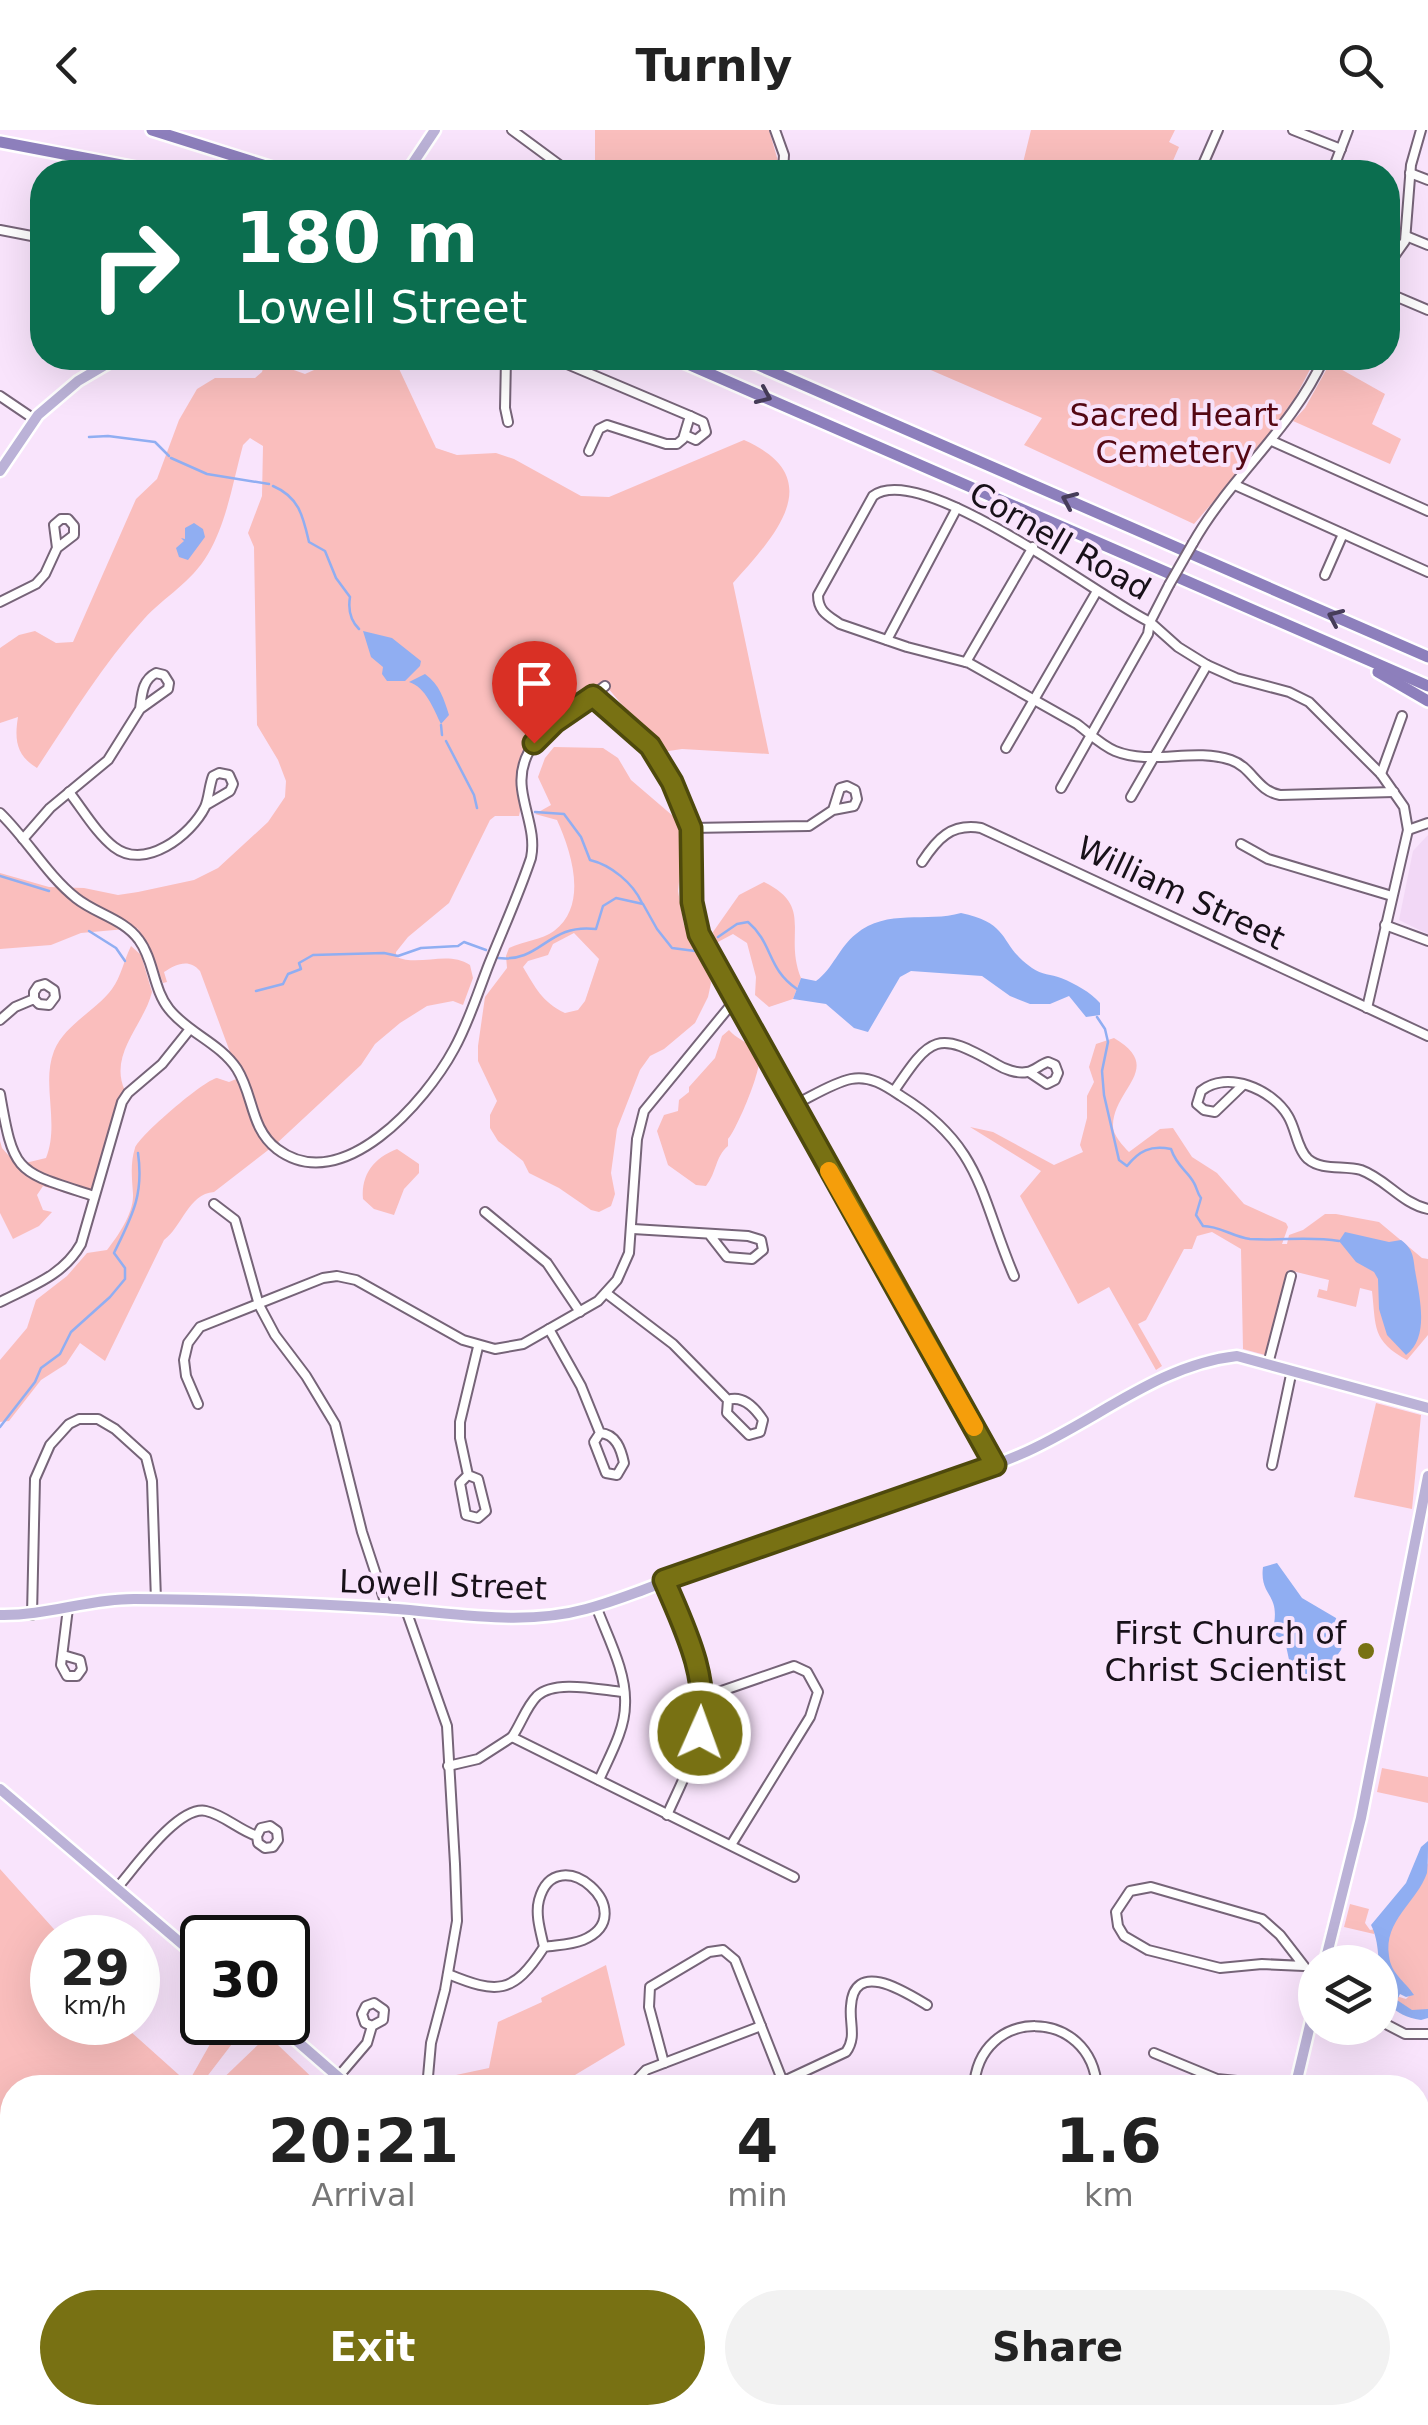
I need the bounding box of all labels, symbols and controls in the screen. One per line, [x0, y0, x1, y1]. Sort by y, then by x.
icon: back [40, 38, 95, 93]
icon: search [1333, 38, 1388, 93]
text: Turnly [636, 39, 792, 92]
text: 180 m [235, 197, 478, 279]
icon: right [70, 200, 200, 330]
text: Lowell Street [235, 281, 527, 334]
one-way arrow [753, 384, 771, 404]
park label: Sacred Heart Cemetery [1069, 396, 1279, 471]
street label: Cornell Road [963, 474, 1157, 608]
one-way arrow [1061, 492, 1079, 512]
one-way arrow [1327, 609, 1345, 629]
pin [492, 641, 577, 744]
icon: arrive [507, 656, 562, 711]
street label: William Street [1071, 828, 1291, 958]
street label: Lowell Street [338, 1562, 548, 1608]
place label: First Church of Christ Scientist [1105, 1614, 1347, 1689]
marker: First Church of Christ Scientist [1355, 1640, 1377, 1662]
position arrow [648, 1681, 752, 1785]
speed limit sign: 30 [180, 1915, 310, 2045]
text: 29 [60, 1939, 130, 1997]
map controls [1298, 1945, 1398, 2045]
button: layers [1298, 1945, 1398, 2045]
text: km/h [63, 1991, 127, 2020]
text: 20:21 [268, 2106, 459, 2176]
text: 4 [736, 2106, 778, 2176]
text: 1.6 [1056, 2106, 1162, 2176]
text: Arrival [312, 2176, 416, 2214]
text: min [727, 2176, 788, 2214]
text: km [1084, 2176, 1134, 2214]
button: Exit [40, 2290, 705, 2405]
button: Share [725, 2290, 1390, 2405]

